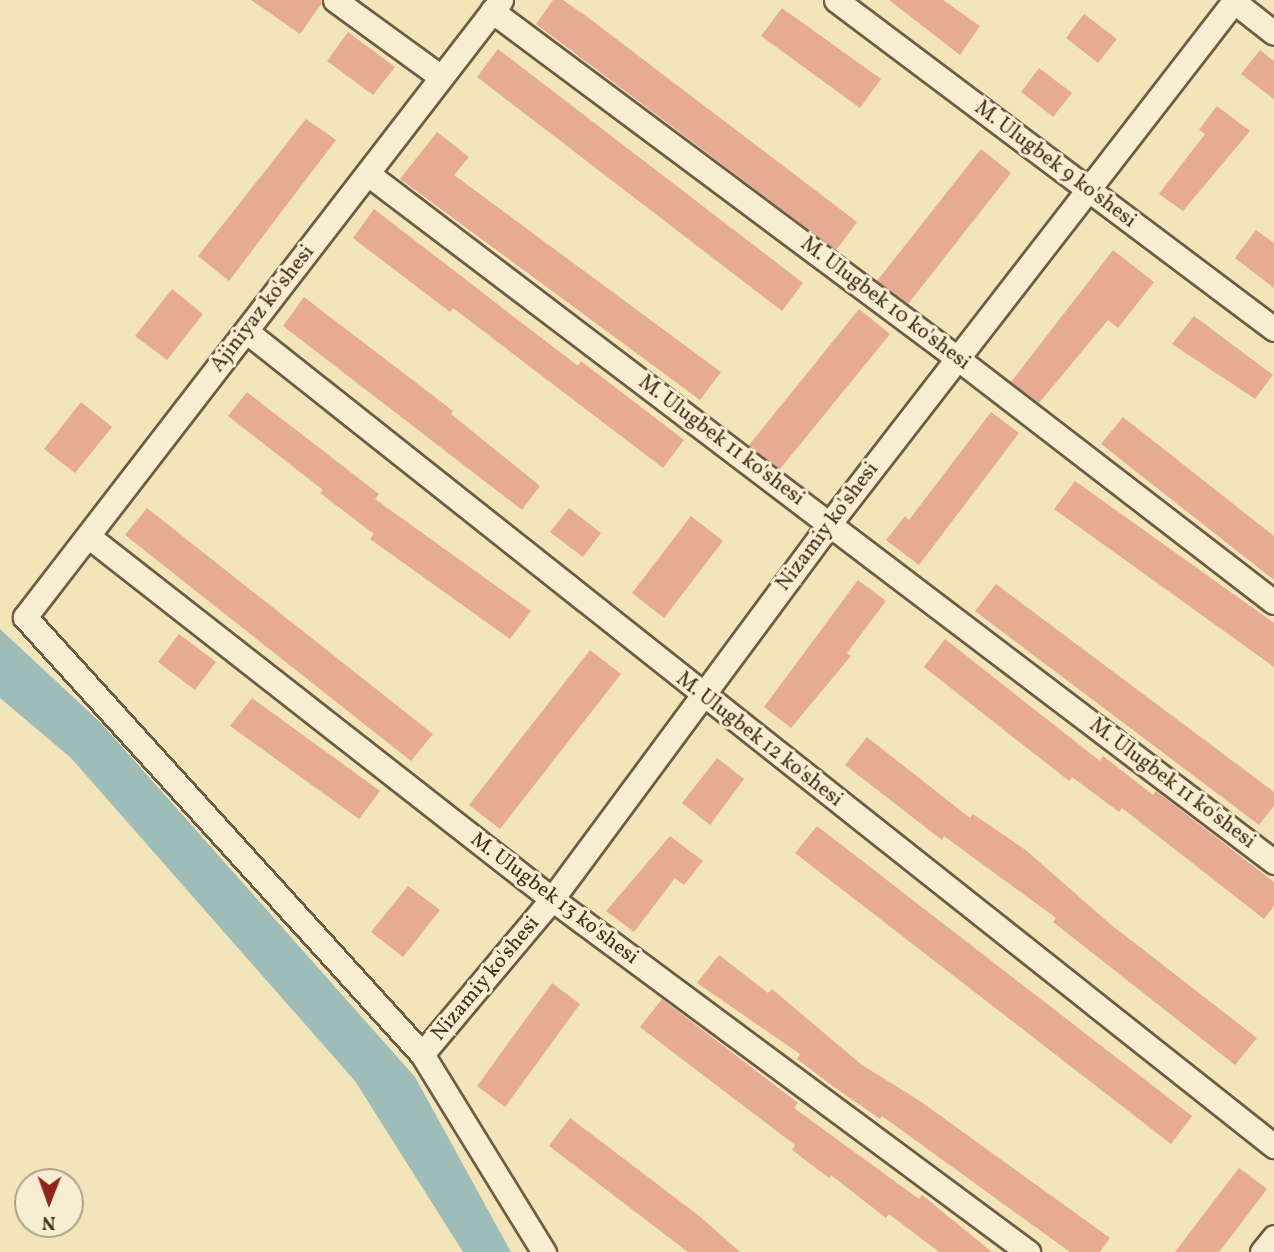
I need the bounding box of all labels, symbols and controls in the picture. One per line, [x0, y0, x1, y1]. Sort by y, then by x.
street label: M. Ulugbek 9 ko'shesi [969, 96, 1141, 234]
street label: M. Ulugbek 10 ko'shesi [795, 232, 975, 376]
street label: Ajiniyaz ko'shesi [206, 240, 320, 378]
street label: M. Ulugbek 11 ko'shesi [633, 370, 809, 512]
street label: Nizamiy ko'shesi [771, 457, 885, 597]
street label: M. Ulugbek 12 ko'shesi [671, 667, 847, 813]
street label: M. Ulugbek 11 ko'shesi [1084, 713, 1260, 855]
street label: M. Ulugbek 13 ko'shesi [465, 828, 643, 970]
street label: Nizamiy ko'shesi [426, 911, 546, 1047]
north arrow [14, 1168, 84, 1238]
text: N [42, 1209, 56, 1235]

